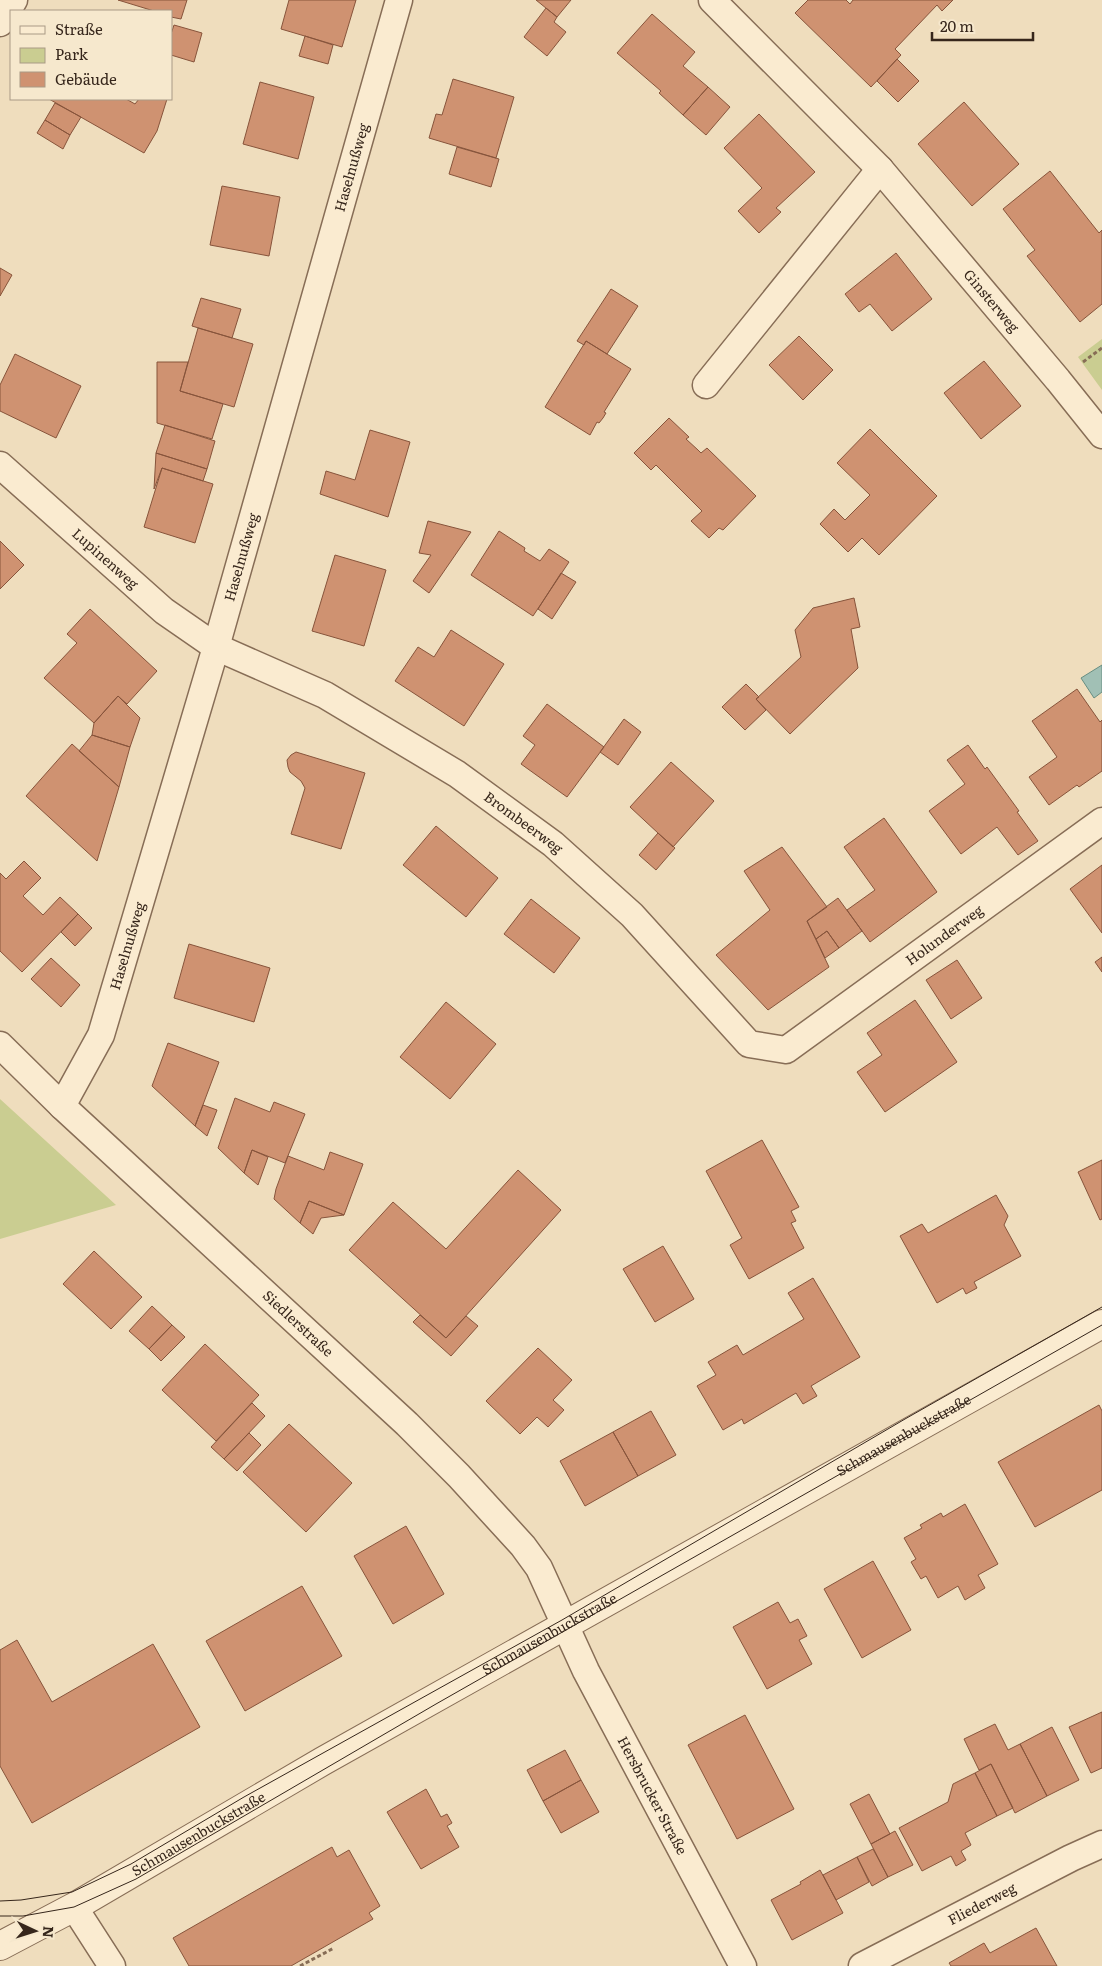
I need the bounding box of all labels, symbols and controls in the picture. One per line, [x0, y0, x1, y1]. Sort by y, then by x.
legend [10, 10, 172, 100]
scale bar [932, 10, 1033, 42]
text: 20 m [940, 14, 974, 37]
text: Straße [55, 17, 103, 40]
text: Park [55, 42, 89, 65]
text: Gebäude [55, 67, 117, 90]
street label: Haselnußweg [329, 121, 373, 214]
street label: Ginsterweg [960, 265, 1025, 336]
street label: Haselnußweg [218, 510, 262, 603]
street label: Lupinenweg [68, 523, 144, 593]
street label: Brombeerweg [480, 786, 568, 858]
street label: Haselnußweg [104, 899, 149, 992]
street label: Holunderweg [901, 899, 987, 969]
street label: Siedlerstraße [259, 1285, 338, 1361]
street label: Schmausenbuckstraße [832, 1389, 974, 1480]
street label: Schmausenbuckstraße [478, 1587, 620, 1679]
street label: Hersbrucker Straße [613, 1732, 693, 1858]
street label: Schmausenbuckstraße [128, 1786, 269, 1880]
street label: Fliederweg [944, 1877, 1019, 1929]
north arrow [10, 1906, 60, 1956]
text: N [39, 1925, 59, 1939]

